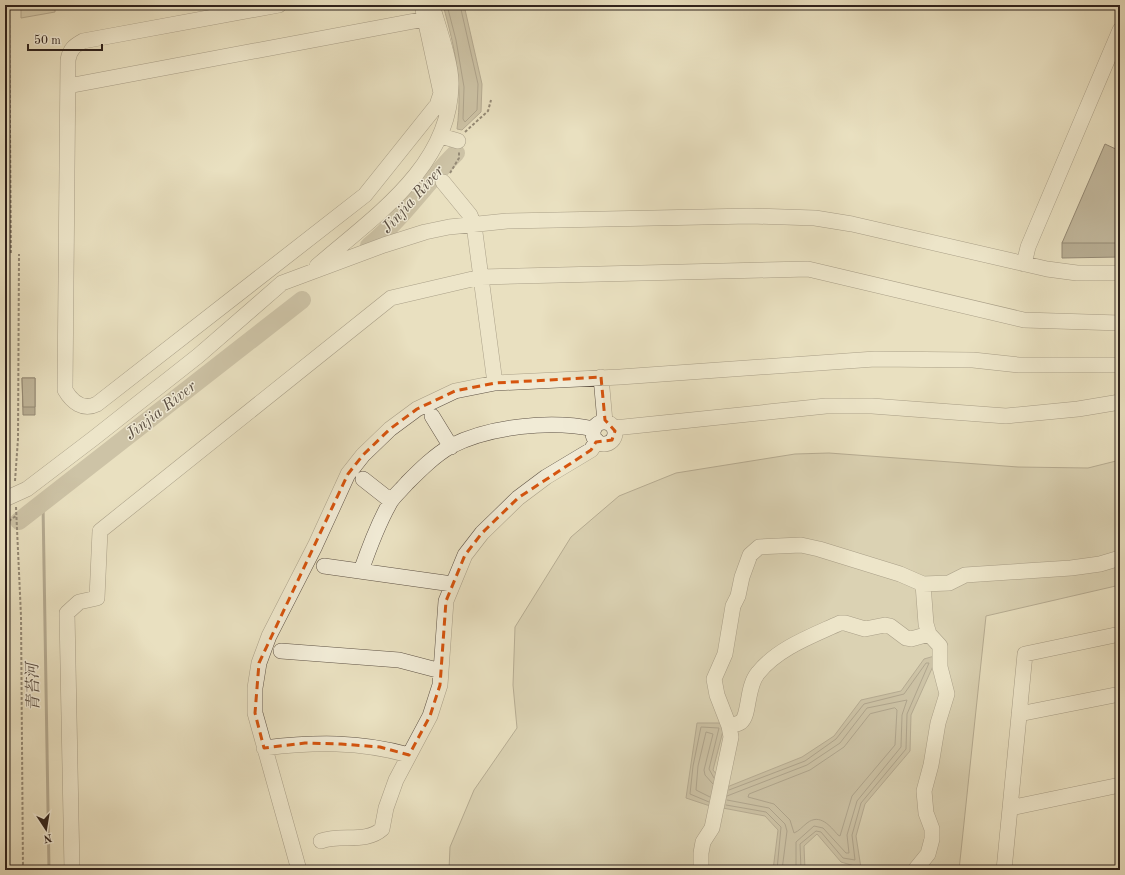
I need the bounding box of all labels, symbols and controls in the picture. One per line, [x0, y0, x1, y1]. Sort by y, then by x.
scale bar [28, 26, 102, 52]
text: 50 m [34, 34, 61, 47]
water label: Jinjia River [379, 162, 448, 237]
water label: Jinjia River [123, 378, 200, 443]
water label: 青苔河 [24, 660, 42, 711]
north arrow [26, 809, 66, 849]
text: N [42, 831, 53, 844]

